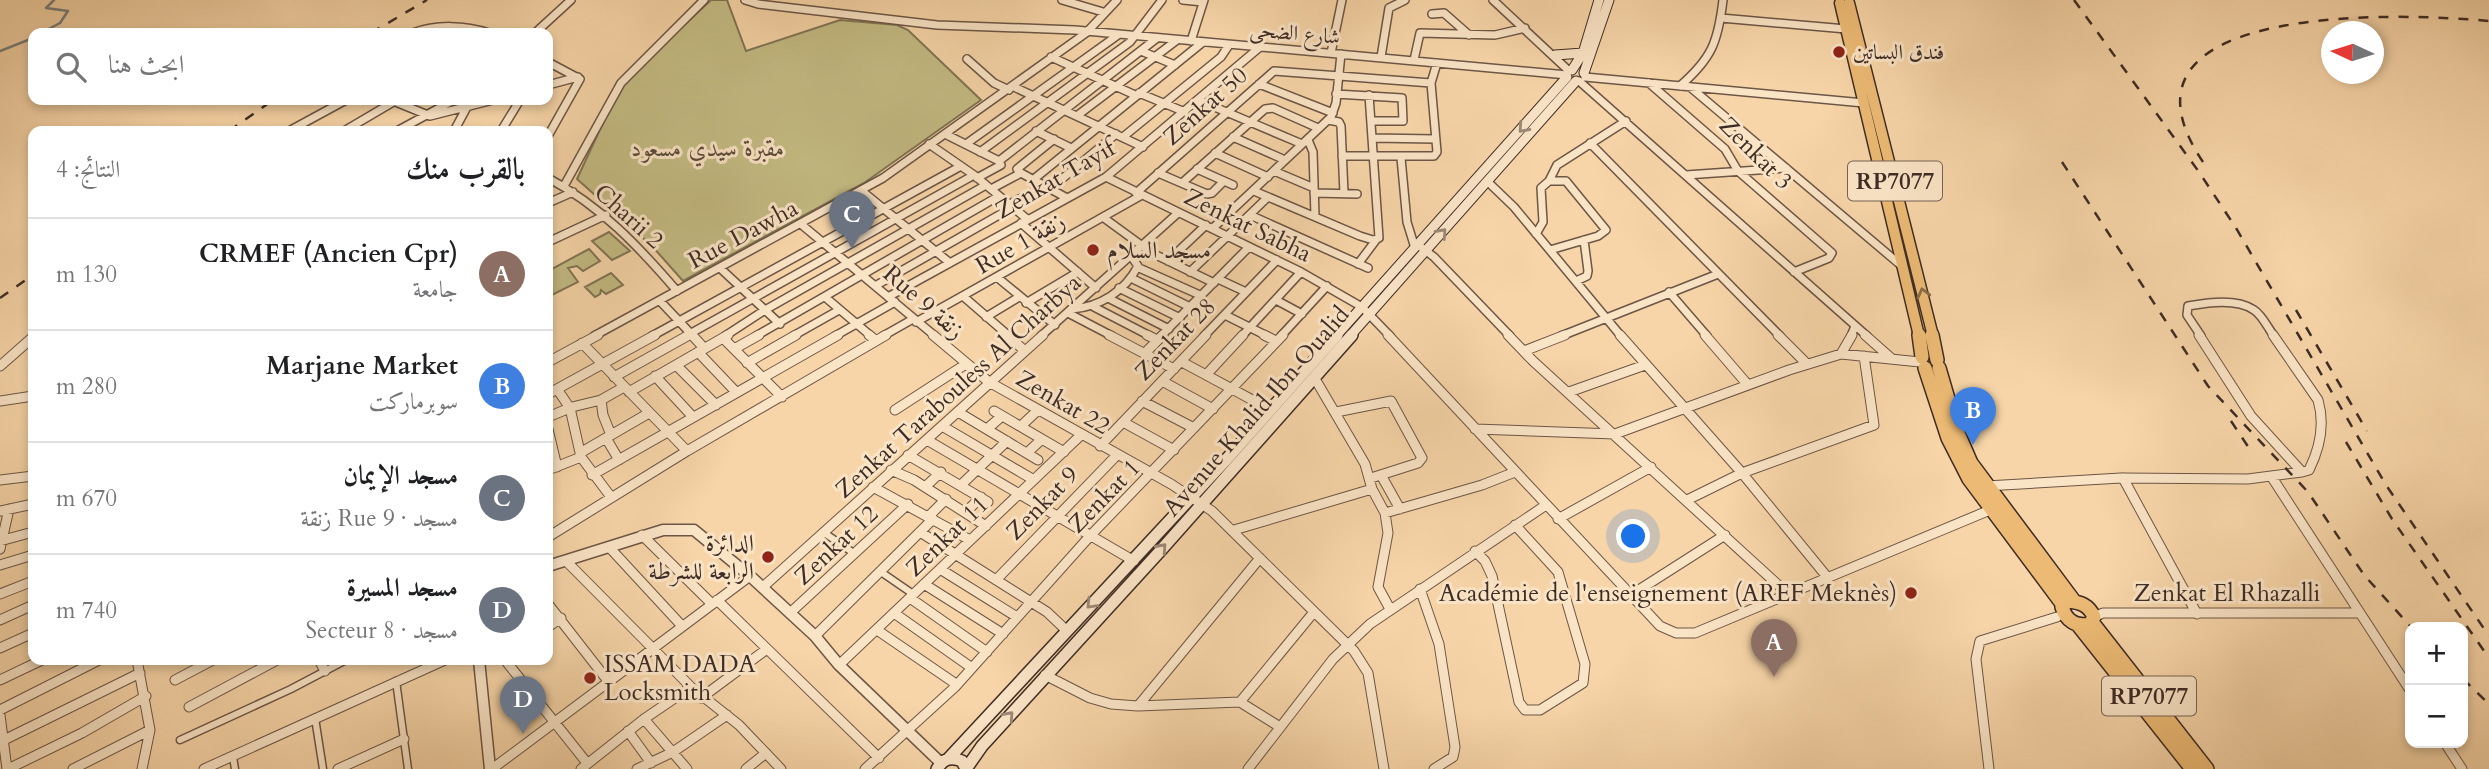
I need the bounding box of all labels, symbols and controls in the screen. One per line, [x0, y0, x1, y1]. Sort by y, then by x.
street label: شارع الضحى [1248, 15, 1341, 55]
north arrow [2321, 21, 2384, 84]
search box [28, 28, 553, 105]
place label: فندق البساتين [1853, 38, 1944, 67]
marker: فندق البساتين [1831, 44, 1847, 60]
text: ابحث هنا [108, 47, 184, 82]
icon: search [52, 48, 90, 86]
street label: Zenkat 50 [1156, 59, 1255, 153]
street label: Zenkat 3 [1712, 109, 1800, 197]
one-way arrow [1518, 120, 1531, 133]
street label: Zenkat Tayif [989, 130, 1125, 227]
park label: مقبرة سيدي مسعود [631, 132, 785, 167]
text: بالقرب منك [406, 149, 525, 190]
text: النتائج: 4 [56, 154, 120, 185]
road number: RP7077 [1848, 162, 1942, 200]
street label: Charii 2 [587, 176, 671, 256]
street label: Zenkat Sabha [1179, 180, 1317, 271]
street label: Rue Dawha [683, 191, 804, 277]
pin: C [829, 191, 875, 249]
street label: Rue 1 زنقة [969, 205, 1071, 282]
one-way arrow [1433, 228, 1446, 241]
place label: مسجد السلام [1107, 234, 1211, 271]
text: CRMEF (Ancien Cpr) [199, 236, 458, 271]
marker: مسجد السلام [1085, 242, 1101, 258]
street label: Rue 9 زنقة [876, 258, 972, 347]
text: 130 m [56, 259, 117, 290]
text: A [493, 259, 511, 290]
street label: Zenkat Tarabouless Al Charbya [828, 266, 1089, 506]
text: جامعة [413, 274, 458, 305]
one-way arrow [1917, 288, 1931, 300]
street label: Zenkat 28 [1128, 291, 1223, 388]
street label: Avenue Khalid Ibn Oualid [1156, 299, 1357, 524]
text: Marjane Market [266, 348, 458, 383]
street label: Zenkat 22 [1010, 362, 1116, 443]
text: 280 m [56, 371, 117, 402]
text: B [494, 371, 510, 402]
text: سوبرماركت [369, 386, 458, 417]
pin: B [1950, 387, 1996, 445]
street label: Zenkat 1 [1061, 452, 1148, 541]
text: مسجد الإيمان [343, 458, 458, 493]
street label: Zenkat 9 [999, 459, 1086, 548]
text: 670 m [56, 483, 117, 514]
text: C [493, 483, 511, 514]
street label: Zenkat 11 [899, 489, 996, 584]
street label: Zenkat 12 [787, 498, 885, 593]
text: مسجد · Rue 9 زنقة [301, 503, 458, 534]
your location [1616, 519, 1650, 553]
place label: الدائرة الرابعة للشرطة [648, 527, 754, 588]
one-way arrow [1154, 543, 1167, 556]
marker: الدائرة الرابعة للشرطة [760, 549, 776, 565]
text: مسجد المسيرة [346, 570, 458, 605]
place label: Académie de l'enseignement (AREF Meknès) [1439, 577, 1897, 610]
street label: Zenkat El Rhazalli [2134, 577, 2320, 610]
marker: Académie de l'enseignement (AREF Meknès) [1903, 585, 1919, 601]
text: 740 m [56, 595, 117, 626]
text: D [492, 595, 512, 626]
one-way arrow [1087, 596, 1100, 609]
text: مسجد · Secteur 8 [306, 615, 458, 646]
pin: A [1751, 619, 1797, 677]
map controls [2405, 622, 2468, 748]
button: + [2405, 622, 2468, 685]
place label: ISSAM DADA Locksmith [604, 648, 756, 709]
marker: ISSAM DADA Locksmith [582, 670, 598, 686]
pin: D [500, 676, 546, 734]
road number: RP7077 [2102, 676, 2196, 716]
button: − [2405, 685, 2468, 748]
one-way arrow [1000, 711, 1013, 724]

